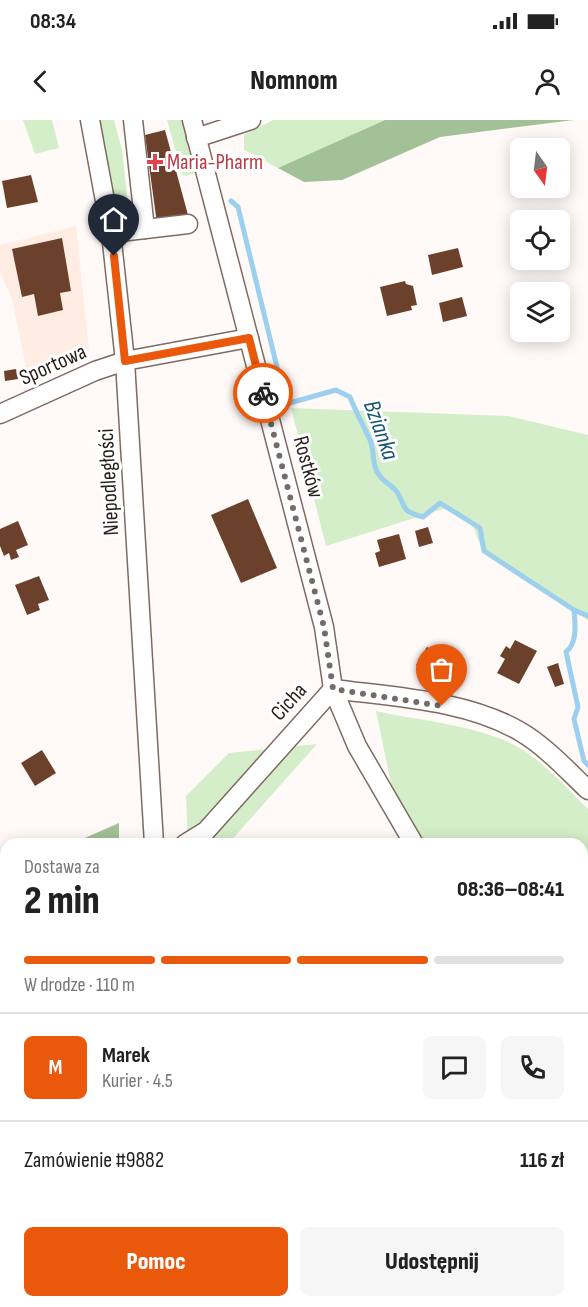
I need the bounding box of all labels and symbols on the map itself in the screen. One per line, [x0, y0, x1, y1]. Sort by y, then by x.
north arrow [510, 138, 570, 198]
place label: Maria-Pharm [167, 149, 263, 176]
marker: Maria-Pharm [148, 155, 162, 169]
pin [88, 194, 139, 256]
street label: Sportowa [15, 338, 91, 392]
courier [233, 363, 293, 423]
water label: Bzianka [357, 396, 405, 464]
street label: Niepodległości [93, 428, 125, 536]
street label: Rostków [287, 433, 329, 501]
pin [416, 644, 467, 706]
street label: Cicha [265, 678, 313, 726]

